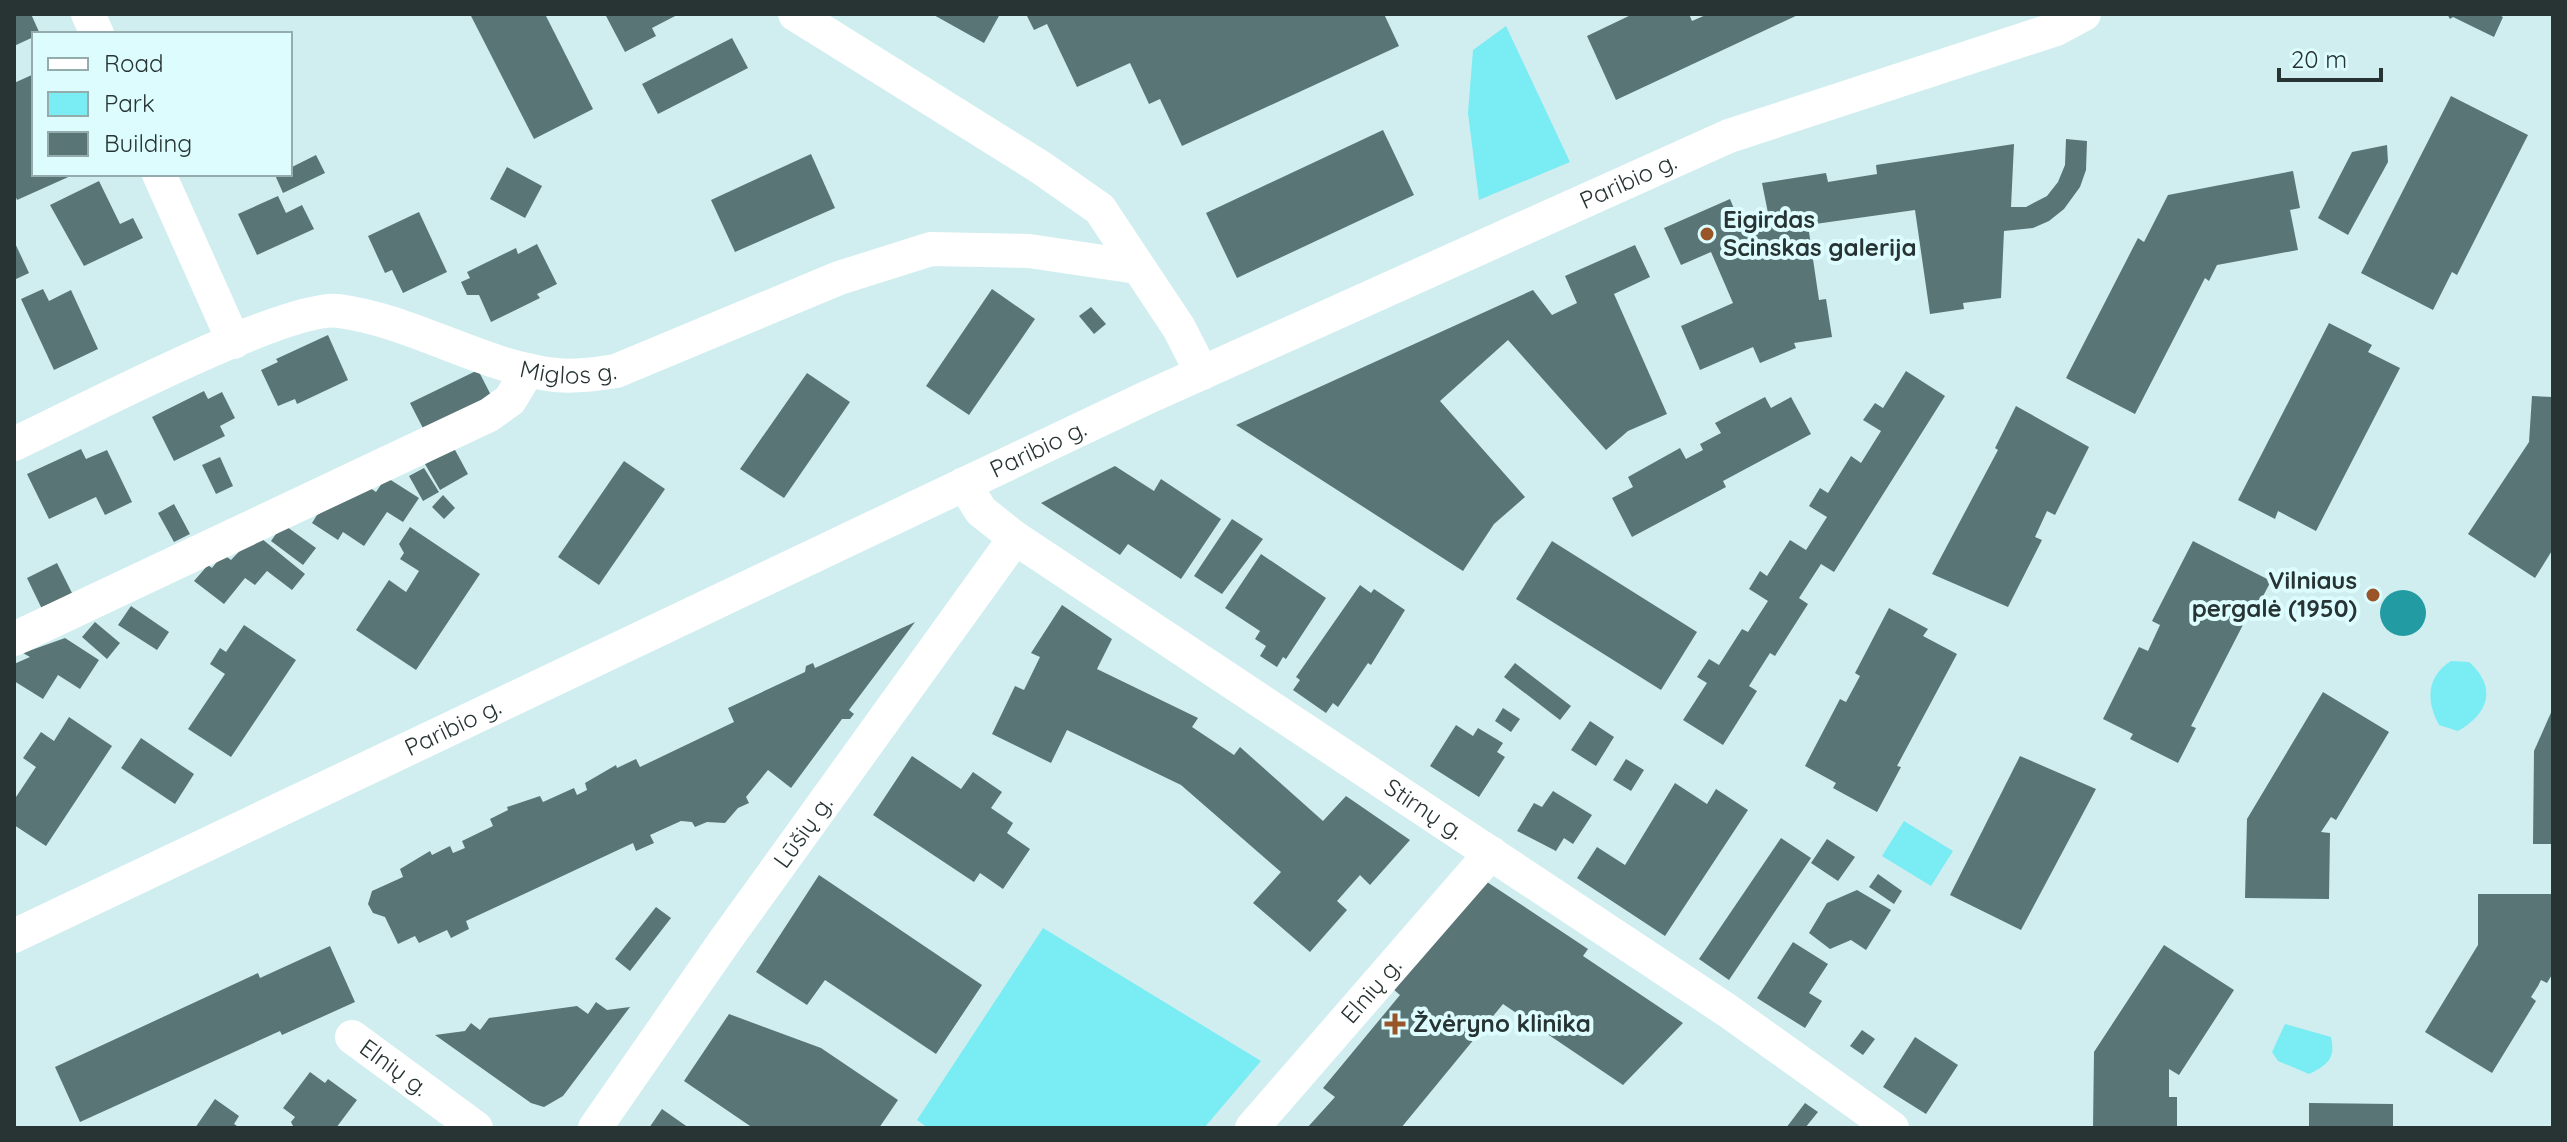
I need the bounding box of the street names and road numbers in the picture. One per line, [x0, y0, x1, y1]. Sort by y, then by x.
street label: Paribio g. [1575, 146, 1681, 215]
street label: Miglos g. [517, 353, 618, 390]
street label: Paribio g. [985, 413, 1091, 484]
street label: Paribio g. [399, 691, 506, 762]
street label: Stirnų g. [1379, 771, 1470, 846]
street label: Lūšių g. [766, 789, 839, 874]
street label: Elnių g. [1334, 951, 1407, 1029]
street label: Elnių g. [354, 1032, 435, 1102]

